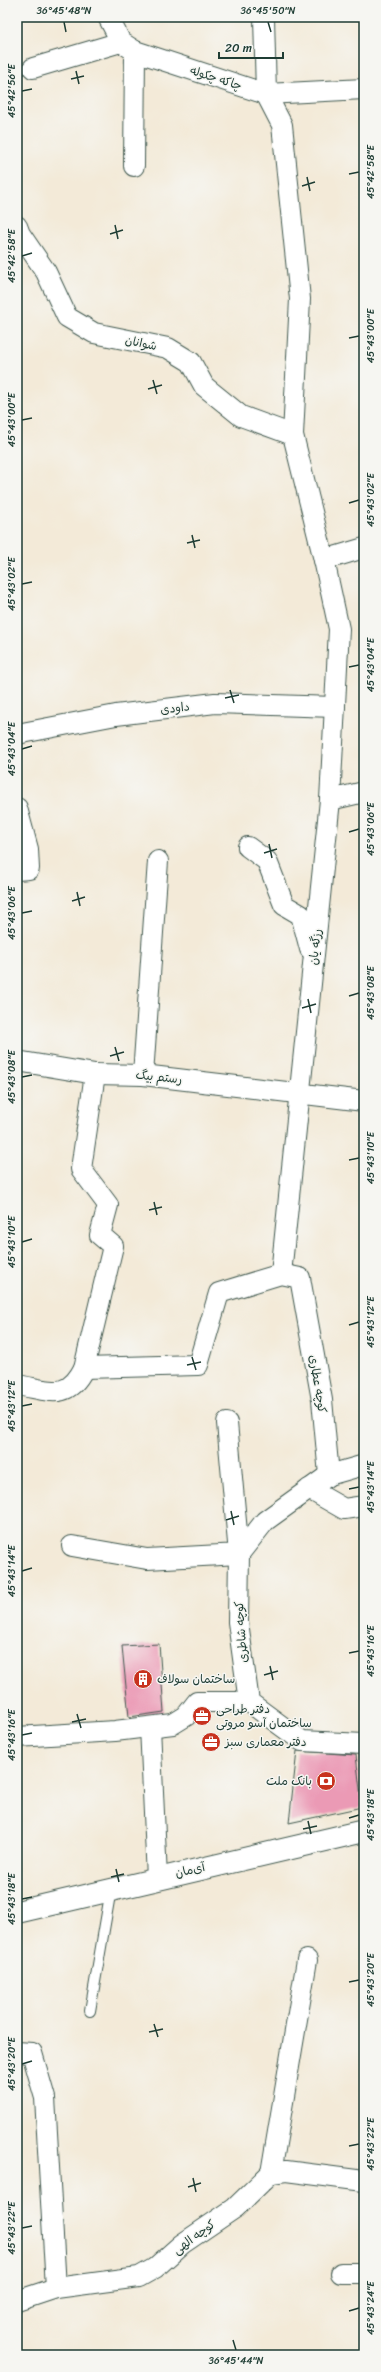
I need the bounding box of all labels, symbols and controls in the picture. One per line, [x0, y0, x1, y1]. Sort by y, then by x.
text: 36°45'48"N [37, 2, 92, 20]
text: 36°45'50"N [240, 2, 296, 20]
scale bar [219, 34, 283, 60]
text: 20 m [225, 37, 252, 59]
street label: چاکه چکوله [187, 59, 245, 97]
text: 45°42'56"E [3, 63, 21, 118]
text: 45°42'58"E [362, 143, 380, 199]
text: 45°42'58"E [3, 227, 21, 283]
text: 45°43'00"E [362, 307, 380, 363]
street label: شوانان [123, 329, 159, 357]
text: 45°43'00"E [3, 391, 21, 447]
text: 45°43'02"E [362, 472, 380, 527]
text: 45°43'02"E [3, 556, 21, 611]
text: 45°43'04"E [362, 636, 380, 692]
street label: داودی [159, 695, 191, 721]
text: 45°43'04"E [3, 720, 21, 776]
text: 45°43'06"E [362, 801, 380, 856]
text: 45°43'06"E [3, 885, 21, 940]
street label: رزگه یان [302, 928, 328, 966]
text: 45°43'08"E [362, 964, 380, 1020]
text: 45°43'08"E [3, 1048, 21, 1104]
street label: رستم بیگ [135, 1064, 183, 1090]
text: 45°43'10"E [362, 1130, 380, 1184]
text: 45°43'10"E [3, 1214, 21, 1268]
text: 45°43'12"E [362, 1295, 380, 1348]
street label: کوچه عطاری [303, 1353, 333, 1415]
text: 45°43'12"E [3, 1379, 21, 1432]
text: 45°43'14"E [362, 1459, 380, 1513]
text: 45°43'14"E [3, 1543, 21, 1597]
street label: کوچه شاطری [228, 1600, 254, 1664]
text: 45°43'16"E [362, 1624, 380, 1677]
building icon: ساختمان سولاف [132, 1668, 154, 1690]
place label: ساختمان سولاف [157, 1668, 235, 1690]
place label: دفتر طراحی ساختمان آسو مروتی [216, 1698, 312, 1734]
office icon: دفتر طراحی ساختمان آسو مروتی [191, 1705, 213, 1727]
text: 45°43'16"E [3, 1708, 21, 1761]
office icon: دفتر معماری سبز [200, 1731, 222, 1753]
place label: دفتر معماری سبز [224, 1731, 307, 1753]
place label: بانک ملت [266, 1770, 312, 1792]
bank icon: بانک ملت [315, 1770, 337, 1792]
text: 45°43'18"E [362, 1787, 380, 1841]
street label: آی‌مان [173, 1856, 208, 1884]
text: 45°43'18"E [3, 1871, 21, 1925]
text: 45°43'20"E [362, 1952, 380, 2007]
text: 45°43'20"E [3, 2036, 21, 2091]
text: 45°43'22"E [362, 2116, 380, 2171]
text: 45°43'22"E [3, 2200, 21, 2255]
street label: کوچه الهی [168, 2214, 220, 2260]
text: 45°43'24"E [362, 2280, 380, 2335]
text: 36°45'44"N [208, 2352, 264, 2370]

